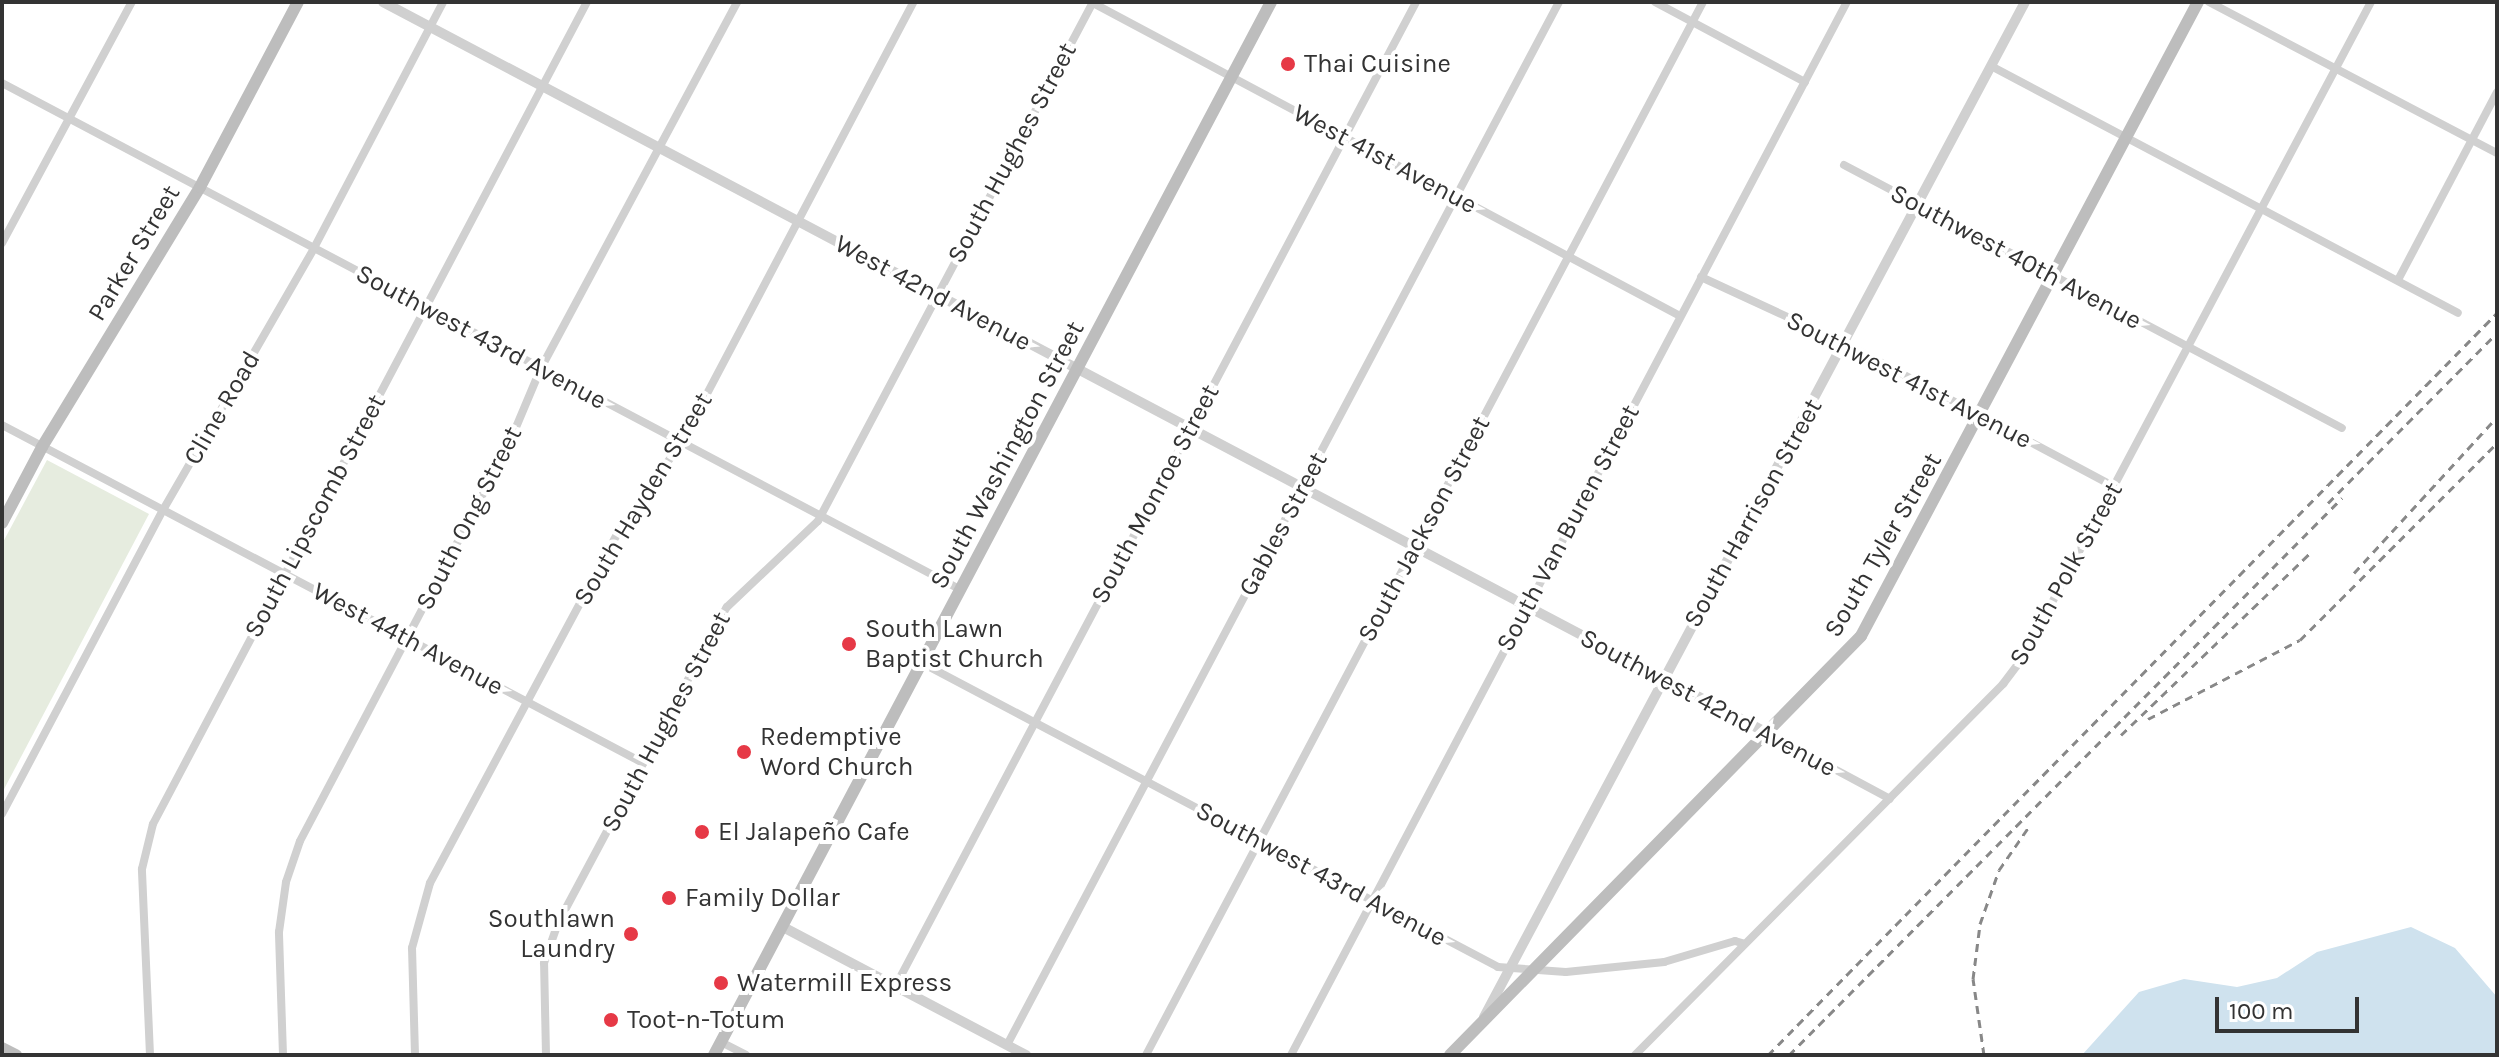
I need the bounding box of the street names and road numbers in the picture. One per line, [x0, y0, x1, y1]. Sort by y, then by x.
street label: South Hughes Street [941, 37, 1083, 269]
street label: West 41st Avenue [1288, 97, 1482, 221]
street label: Southwest 40th Avenue [1885, 177, 2147, 337]
street label: Parker Street [81, 179, 187, 327]
street label: West 42nd Avenue [830, 228, 1036, 358]
street label: Southwest 43rd Avenue [350, 258, 612, 416]
street label: Southwest 41st Avenue [1781, 305, 2037, 455]
street label: South Washington Street [923, 316, 1091, 594]
street label: Cline Road [177, 346, 267, 470]
street label: South Monroe Street [1084, 379, 1226, 609]
street label: South Hayden Street [567, 387, 719, 611]
street label: South Lipscomb Street [238, 389, 392, 643]
street label: South Harrison Street [1677, 393, 1829, 633]
street label: South Van Buren Street [1490, 399, 1646, 657]
street label: South Jackson Street [1351, 411, 1497, 647]
street label: South Ong Street [409, 421, 529, 615]
street label: Gables Street [1232, 447, 1334, 601]
street label: South Tyler Street [1817, 447, 1949, 643]
street label: South Polk Street [2003, 477, 2129, 671]
street label: West 44th Avenue [307, 576, 509, 702]
street label: South Hughes Street [595, 606, 737, 838]
street label: Southwest 42nd Avenue [1575, 622, 1841, 784]
street label: Southwest 43rd Avenue [1190, 795, 1452, 953]

